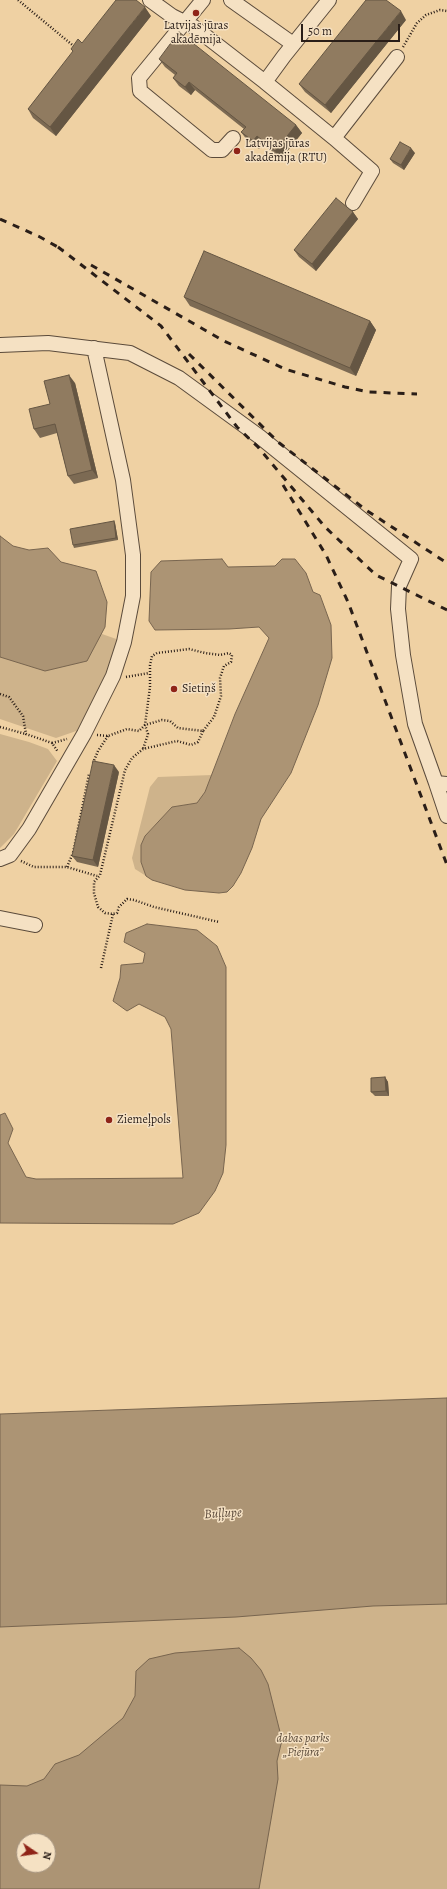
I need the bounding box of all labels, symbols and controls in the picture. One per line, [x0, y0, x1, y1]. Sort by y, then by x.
marker: Latvijas jūras akadēmija [191, 8, 201, 18]
scale bar [303, 16, 402, 42]
place label: Latvijas jūras akadēmija [164, 19, 228, 47]
text: 50 m [308, 23, 332, 39]
place label: Latvijas jūras akadēmija (RTU) [245, 137, 327, 165]
marker: Latvijas jūras akadēmija (RTU) [232, 146, 242, 156]
place label: Sietiņš [182, 682, 216, 696]
marker: Sietiņš [169, 684, 179, 694]
place label: Ziemeļpols [117, 1113, 171, 1127]
marker: Ziemeļpols [104, 1115, 114, 1125]
water label: Buļļupe [204, 1505, 242, 1523]
park label: dabas parks „Piejūra” [277, 1732, 329, 1760]
north arrow [16, 1833, 56, 1873]
text: N [39, 1850, 55, 1861]

